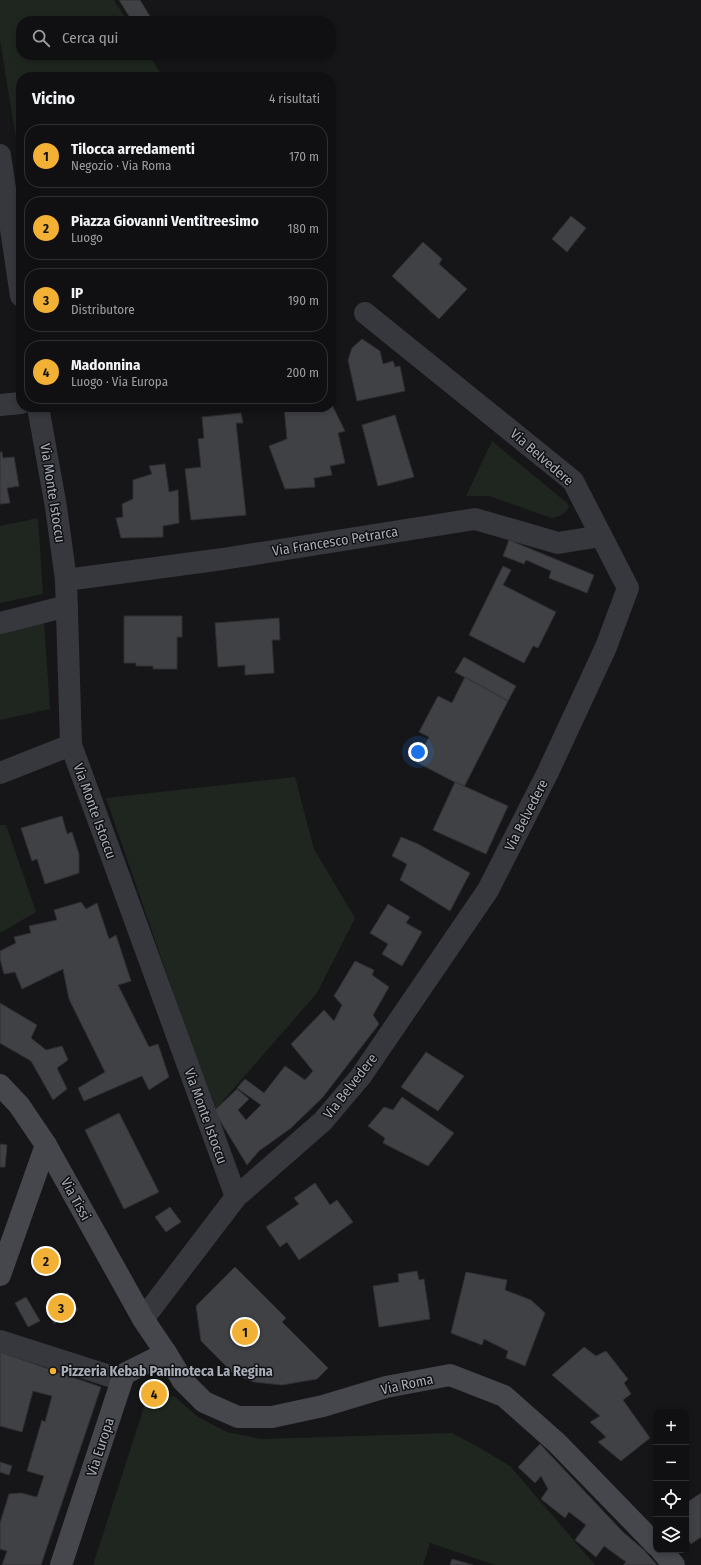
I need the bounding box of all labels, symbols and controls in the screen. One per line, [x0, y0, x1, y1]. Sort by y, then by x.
search box [16, 16, 336, 60]
icon: search [30, 27, 52, 49]
text: Cerca qui [62, 29, 118, 47]
text: Vicino [32, 88, 75, 109]
text: 4 risultati [269, 91, 320, 106]
text: Tilocca arredamenti [71, 140, 195, 158]
text: 1 [43, 149, 49, 164]
text: 170 m [289, 149, 319, 164]
text: Negozio · Via Roma [71, 158, 172, 173]
text: Piazza Giovanni Ventitreesimo [71, 212, 259, 230]
text: 2 [43, 221, 49, 236]
text: 180 m [288, 221, 319, 236]
text: Luogo [71, 230, 103, 245]
text: IP [71, 284, 83, 302]
text: 3 [43, 293, 49, 308]
text: 190 m [288, 293, 319, 308]
text: Distributore [71, 302, 135, 317]
text: Madonnina [71, 356, 140, 374]
text: 4 [43, 365, 49, 380]
text: 200 m [287, 365, 319, 380]
text: Luogo · Via Europa [71, 374, 168, 389]
street label: Via Belvedere [507, 425, 577, 489]
street label: Via Monte Istoccu [36, 442, 69, 544]
street label: Via Francesco Petrarca [271, 523, 399, 560]
your location [408, 742, 428, 762]
street label: Via Monte Istoccu [69, 761, 120, 861]
street label: Via Belvedere [501, 777, 552, 854]
street label: Via Belvedere [320, 1050, 381, 1122]
street label: Via Monte Istoccu [180, 1066, 231, 1166]
street label: Via Tissi [57, 1175, 94, 1224]
pin: 2 [33, 1246, 59, 1276]
pin: 3 [48, 1293, 74, 1323]
pin: 1 [232, 1317, 258, 1347]
place label: Pizzeria Kebab Paninoteca La Regina [61, 1363, 273, 1380]
marker: Pizzeria Kebab Paninoteca La Regina [48, 1366, 58, 1376]
street label: Via Roma [379, 1371, 435, 1398]
pin: 4 [141, 1379, 167, 1409]
map controls [653, 1409, 689, 1553]
button: + [653, 1409, 689, 1445]
street label: Via Europa [83, 1416, 118, 1479]
button: − [653, 1445, 689, 1481]
button: locate [653, 1481, 689, 1517]
button: layers [653, 1517, 689, 1553]

